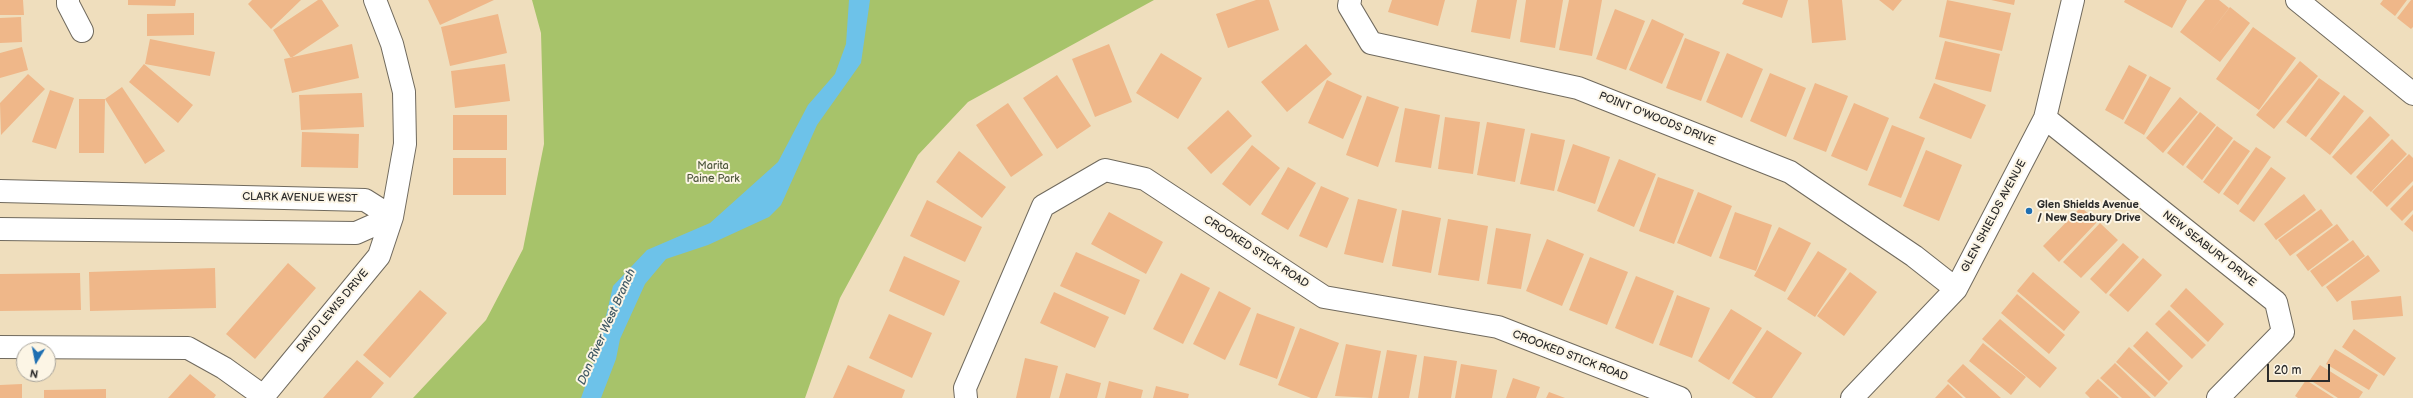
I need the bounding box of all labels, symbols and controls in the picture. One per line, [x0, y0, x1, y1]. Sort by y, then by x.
street label: POINT O'WOODS DRIVE [1597, 90, 1717, 148]
street label: GLEN SHIELDS AVENUE [1959, 157, 2029, 275]
park label: Marita Paine Park [686, 159, 740, 185]
street label: CLARK AVENUE WEST [242, 190, 358, 206]
place label: Glen Shields Avenue / New Seabury Drive [2037, 198, 2141, 224]
marker: Glen Shields Avenue / New Seabury Drive [2024, 206, 2034, 216]
street label: NEW SEABURY DRIVE [2160, 208, 2258, 290]
street label: CROOKED STICK ROAD [1201, 213, 1311, 291]
street label: DAVID LEWIS DRIVE [294, 267, 372, 355]
water label: Don River West Branch [575, 267, 639, 387]
street label: CROOKED STICK ROAD [1510, 328, 1630, 384]
north arrow [16, 342, 56, 382]
scale bar [2269, 356, 2332, 382]
text: 20 m [2274, 363, 2301, 378]
text: N [29, 366, 39, 380]

